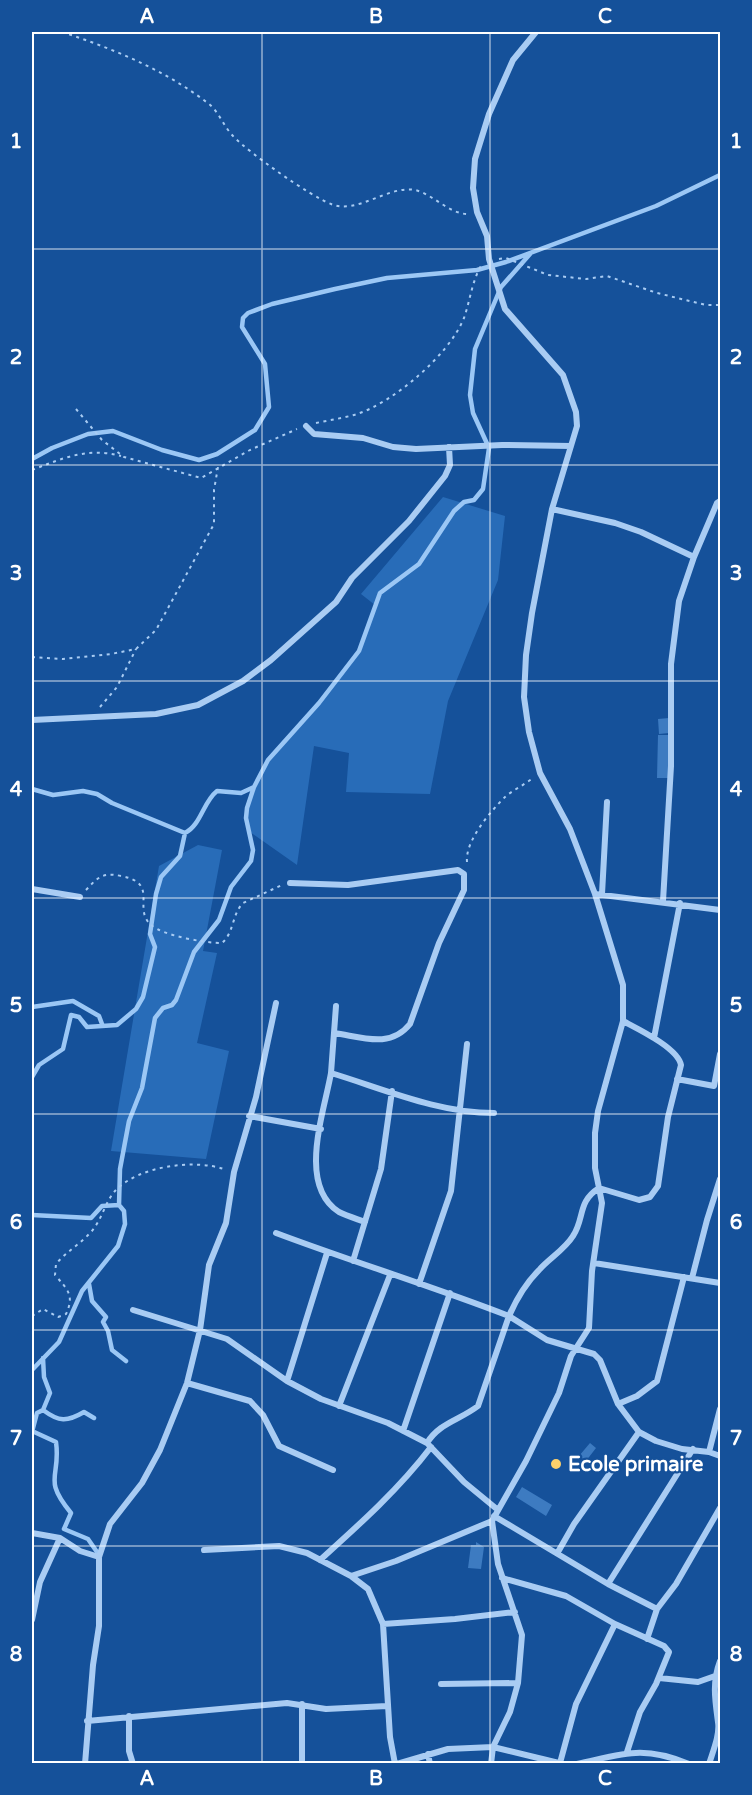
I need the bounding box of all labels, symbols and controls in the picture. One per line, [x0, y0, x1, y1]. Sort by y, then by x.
text: A [140, 5, 155, 29]
text: B [369, 5, 383, 29]
text: C [598, 5, 612, 29]
text: 1 [10, 130, 22, 154]
text: 1 [730, 130, 742, 154]
text: 2 [10, 346, 22, 370]
text: 2 [730, 346, 742, 370]
text: 3 [10, 562, 22, 586]
text: 3 [730, 562, 742, 586]
text: 4 [10, 778, 23, 802]
text: 4 [730, 778, 743, 802]
text: 5 [10, 994, 22, 1018]
text: 5 [730, 994, 742, 1018]
text: 6 [10, 1211, 22, 1235]
text: 6 [730, 1211, 742, 1235]
text: 7 [10, 1427, 22, 1451]
text: 7 [730, 1427, 742, 1451]
place label: Ecole primaire [568, 1453, 703, 1477]
marker: Ecole primaire [549, 1457, 563, 1471]
text: 8 [10, 1643, 22, 1667]
text: 8 [730, 1643, 742, 1667]
text: A [140, 1767, 155, 1791]
text: B [369, 1767, 383, 1791]
text: C [598, 1767, 612, 1791]

